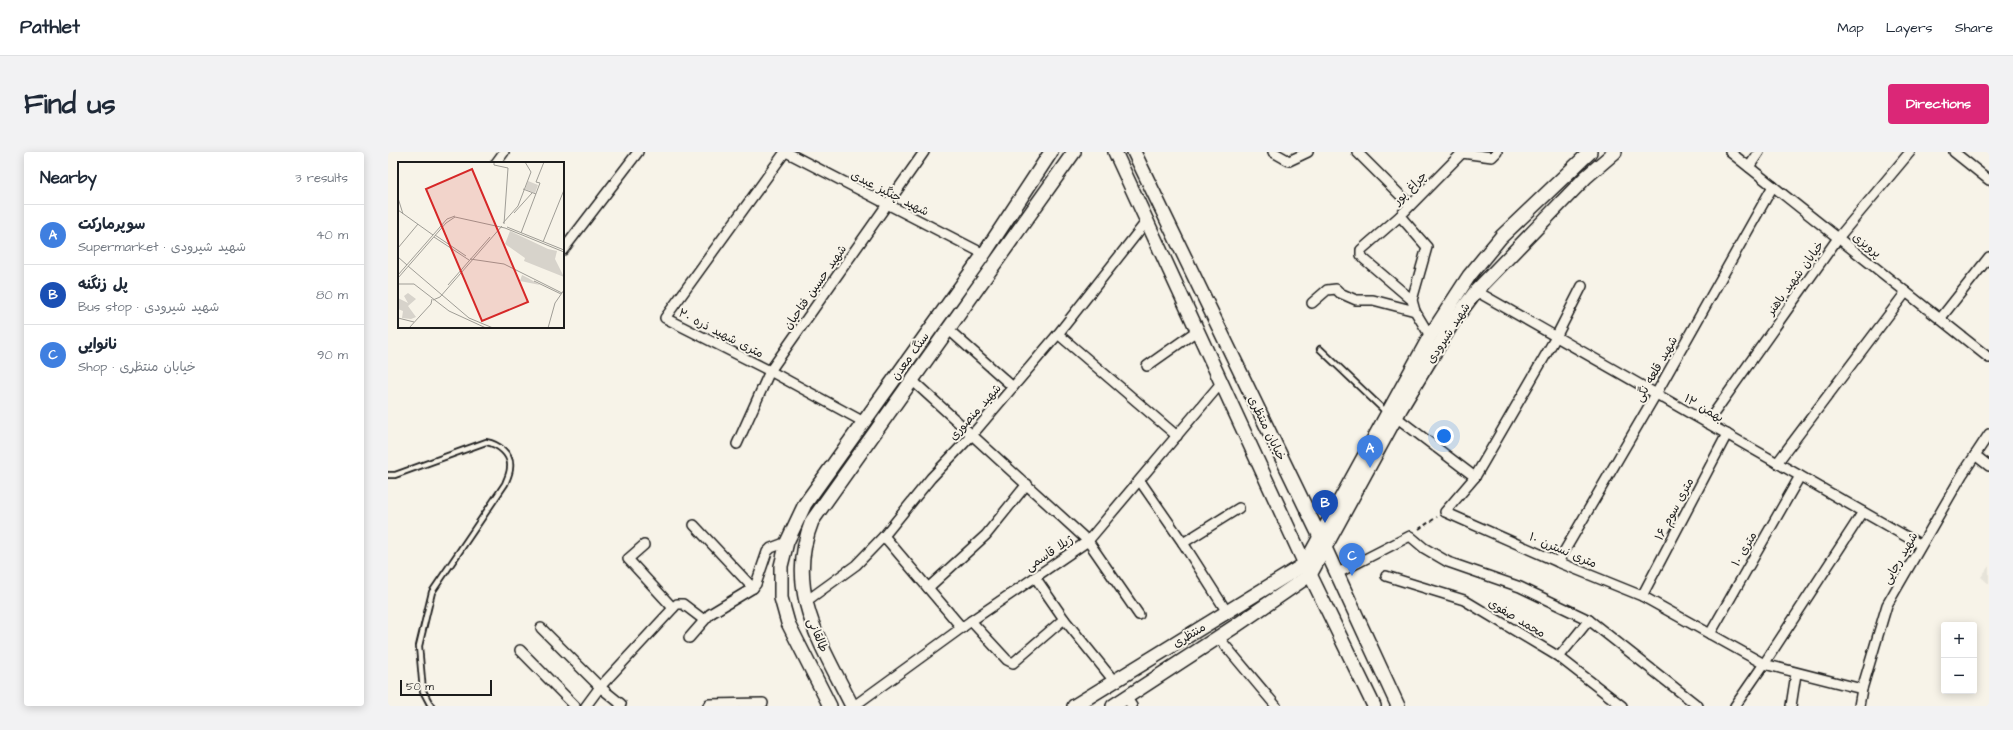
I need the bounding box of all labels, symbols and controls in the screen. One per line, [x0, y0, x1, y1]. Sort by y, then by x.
text: Pathlet [20, 14, 80, 41]
text: Map [1837, 18, 1864, 38]
text: Layers [1886, 18, 1933, 38]
text: Share [1955, 18, 1993, 38]
button: Directions [1888, 84, 1989, 124]
text: Find us [24, 85, 115, 124]
inset map [398, 162, 564, 328]
text: Nearby [40, 166, 97, 190]
street label: شهید چنگیز عبدی [848, 166, 932, 220]
street label: چراغ پور [1389, 168, 1431, 210]
text: 3 results [295, 169, 348, 187]
text: سوپرمارکت [78, 214, 145, 235]
text: A [49, 226, 57, 244]
text: 40 m [316, 226, 348, 244]
street label: پرویزی [1849, 229, 1885, 262]
text: Supermarket · شهید شیرودی [78, 238, 246, 256]
street label: خیابان شهید باهنر [1762, 238, 1828, 320]
street label: شهید حسین فتاحیان [780, 241, 851, 333]
text: پل زنگنه [78, 274, 128, 295]
text: B [48, 286, 58, 304]
text: 80 m [316, 286, 348, 304]
text: Bus stop · شهید شیرودی [78, 298, 219, 316]
street label: شهید شیرودی [1422, 300, 1474, 367]
street label: ۲۰ متری شهید ذره [675, 305, 766, 362]
street label: سنگ معدن [887, 329, 934, 384]
street label: شهید قلعه نگی [1631, 333, 1682, 405]
text: نانوایی [78, 334, 118, 355]
text: C [48, 346, 58, 364]
text: 90 m [317, 346, 348, 364]
text: Shop · خیابان منتظری [78, 358, 196, 376]
street label: شهید منصوری [945, 380, 1005, 444]
street label: ۱۲ بهمن [1681, 390, 1727, 427]
street label: خیابان منتظری [1243, 393, 1290, 464]
your location [1434, 426, 1454, 446]
pin: A [1357, 435, 1383, 468]
street label: ۱۶ متری سوم [1651, 475, 1698, 544]
pin: B [1312, 490, 1338, 523]
street label: ۱۰ متری نسترن [1526, 528, 1599, 572]
street label: ۱۰ متری [1728, 529, 1761, 570]
street label: شهید رجایی [1879, 529, 1922, 588]
street label: ژیلا قاسمی [1022, 531, 1077, 576]
pin: C [1339, 543, 1365, 576]
street label: محمد صفوی [1485, 595, 1548, 642]
street label: طالقانی [803, 615, 832, 655]
street label: منتظری [1170, 619, 1209, 652]
map controls [1941, 622, 1977, 694]
button: + [1941, 622, 1977, 658]
button: − [1941, 658, 1977, 694]
scale bar [400, 678, 492, 697]
text: 50 m [406, 679, 434, 694]

